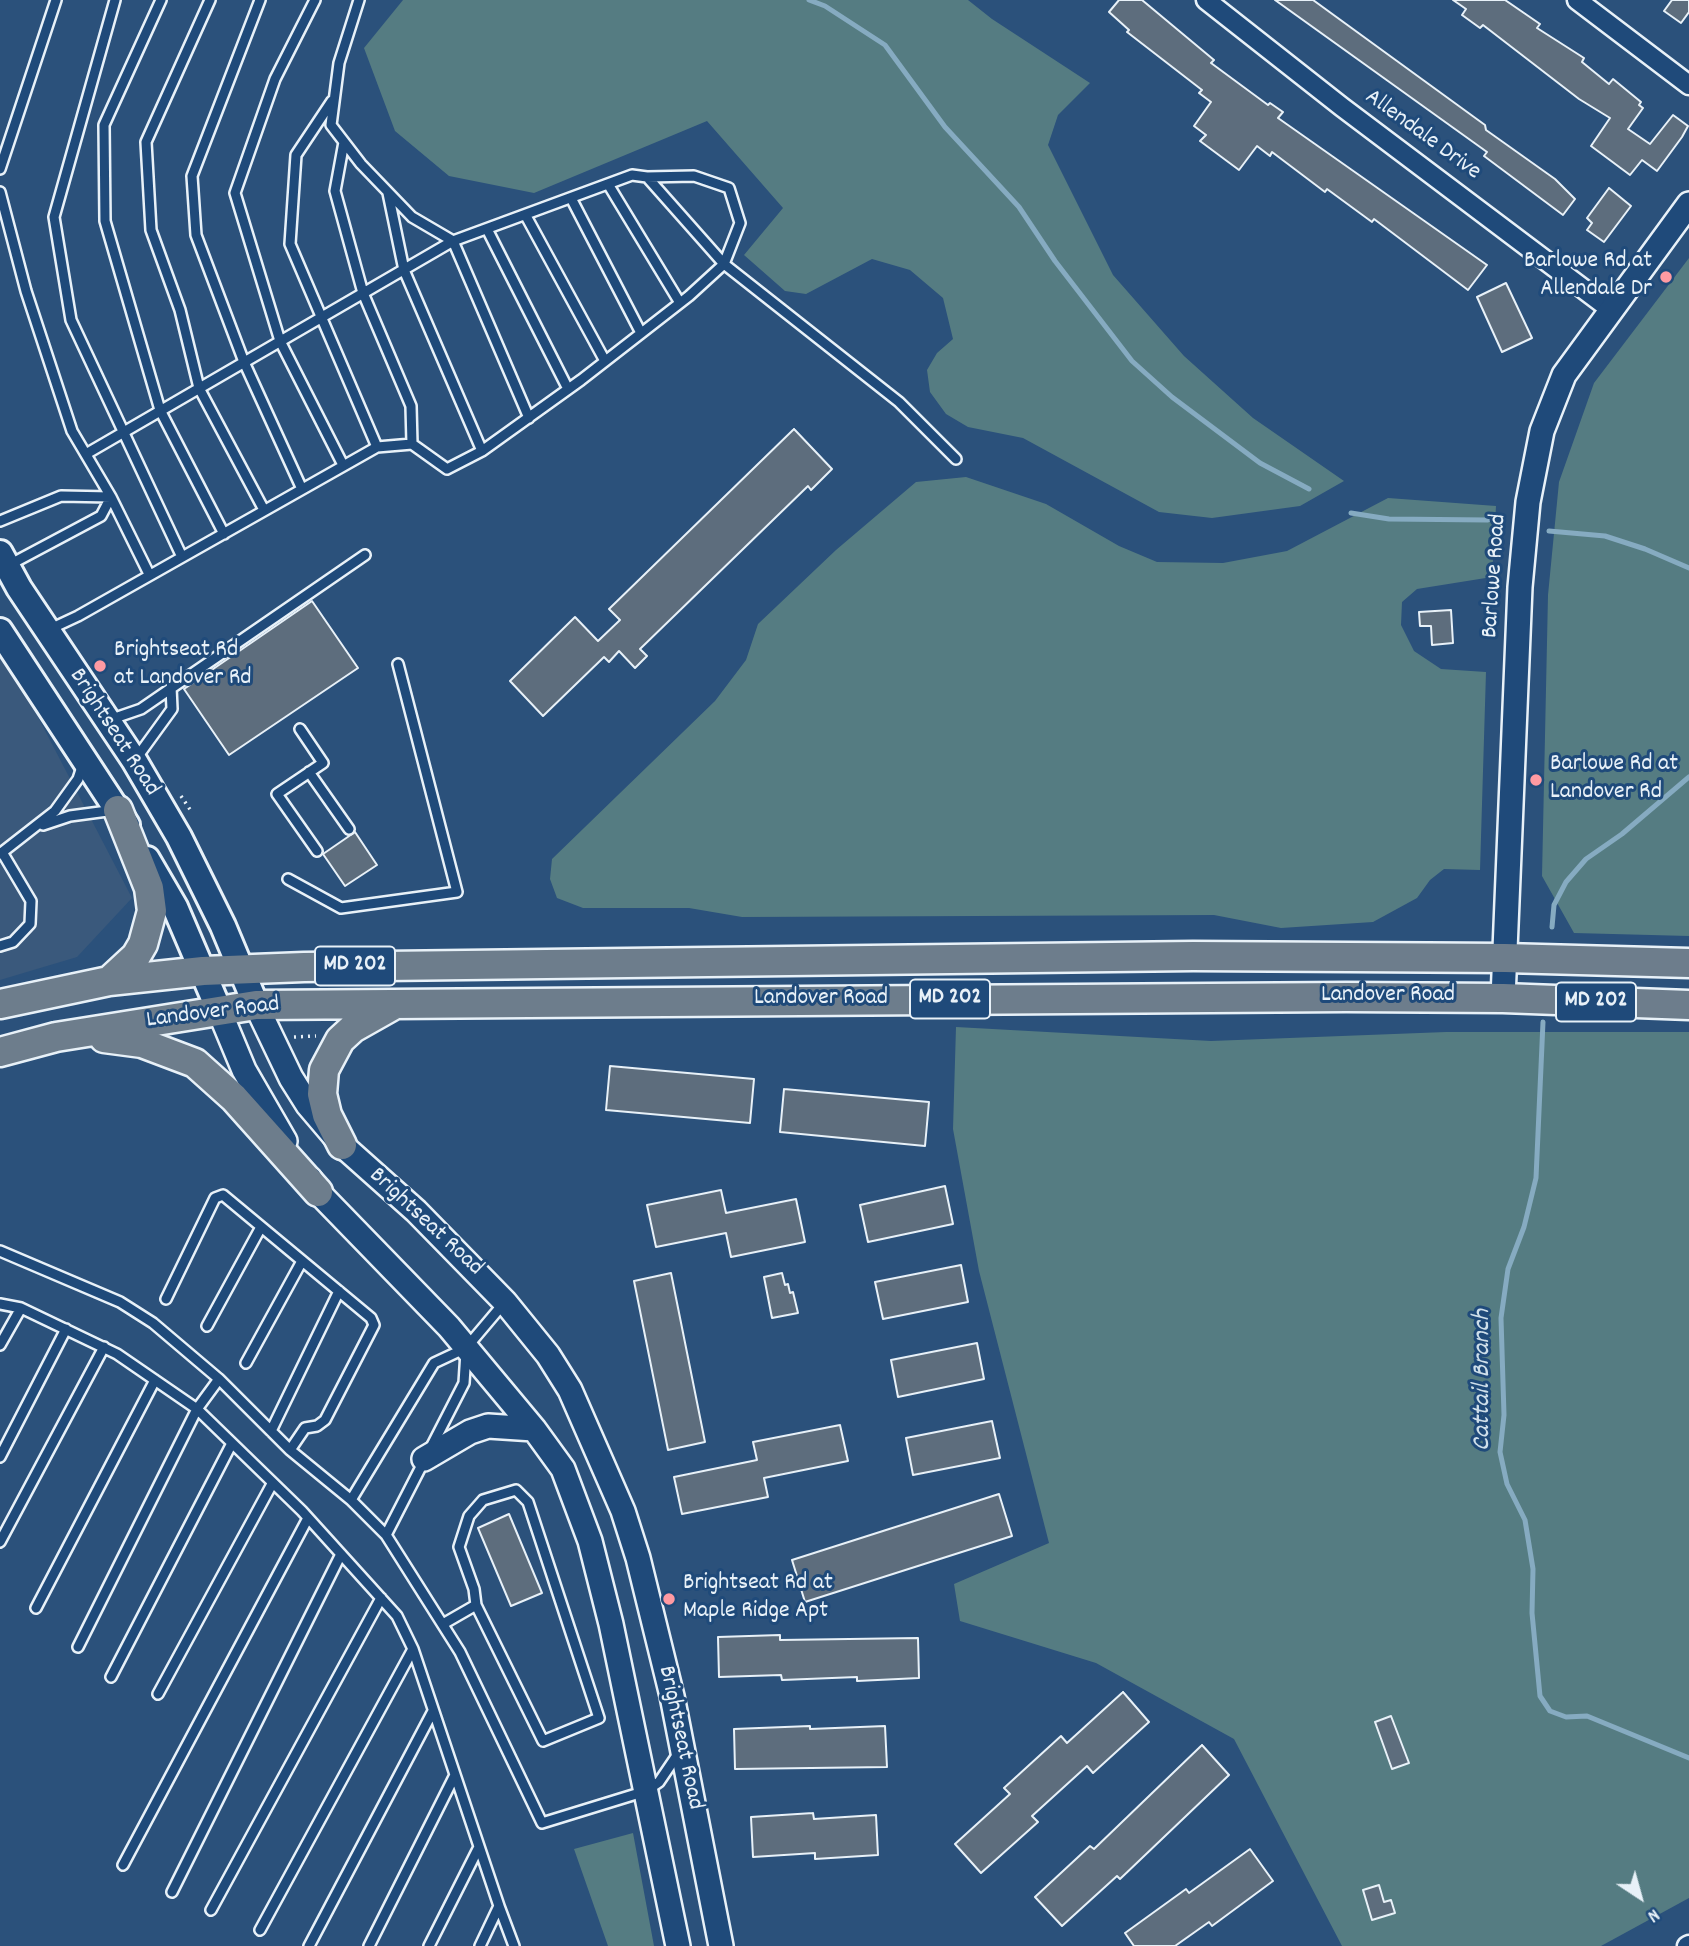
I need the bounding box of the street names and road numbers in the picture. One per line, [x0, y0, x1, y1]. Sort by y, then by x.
street label: Allendale Drive [1358, 84, 1486, 188]
street label: Barlowe Road [1477, 513, 1515, 639]
street label: Brightseat Road [61, 664, 165, 802]
road number: MD 202 [315, 946, 395, 986]
road number: MD 202 [910, 980, 990, 1018]
road number: MD 202 [1556, 982, 1636, 1021]
street label: Landover Road [1321, 983, 1455, 1011]
street label: Landover Road [754, 986, 888, 1014]
street label: Landover Road [145, 992, 281, 1036]
street label: Brightseat Road [362, 1163, 488, 1283]
street label: Brightseat Road [650, 1664, 708, 1812]

